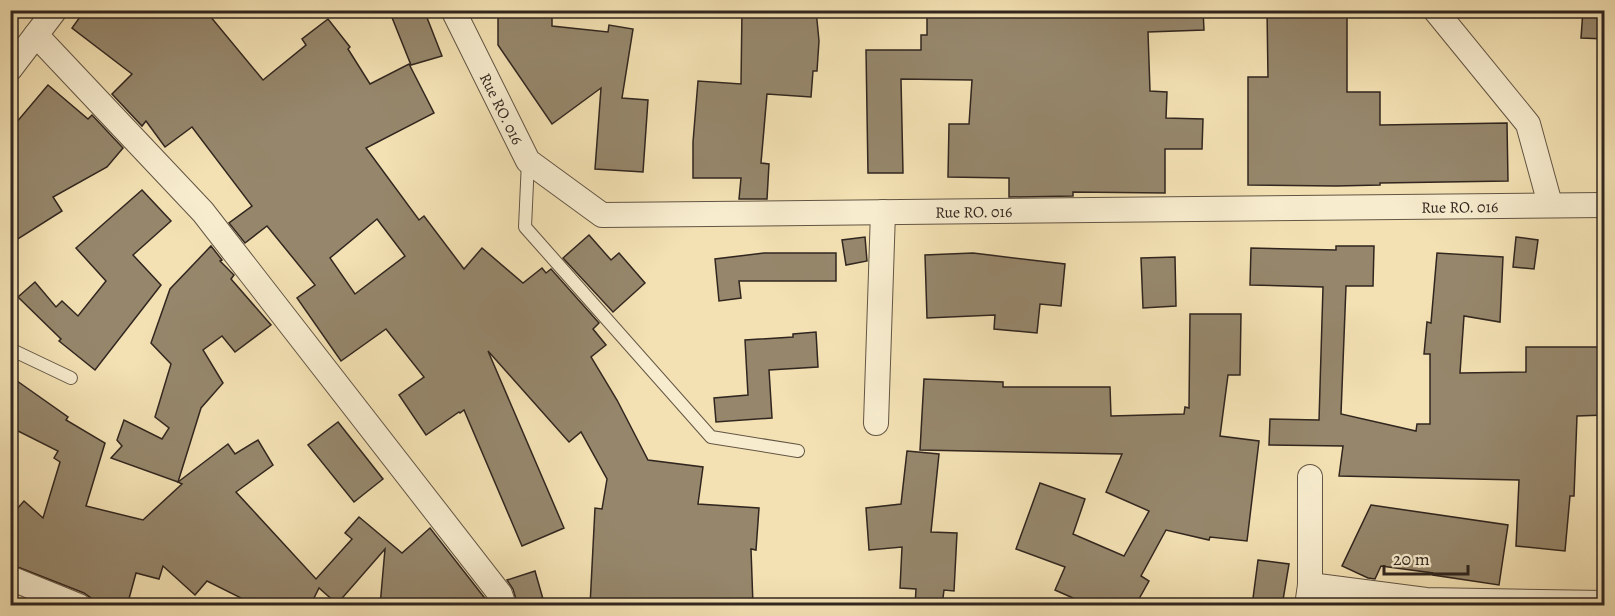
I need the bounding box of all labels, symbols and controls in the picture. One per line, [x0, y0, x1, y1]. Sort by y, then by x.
street label: Rue RO. 016 [474, 69, 528, 148]
street label: Rue RO. 016 [1421, 196, 1499, 219]
street label: Rue RO. 016 [935, 201, 1013, 224]
scale bar [1384, 538, 1468, 576]
text: 20 m [1393, 547, 1430, 571]

